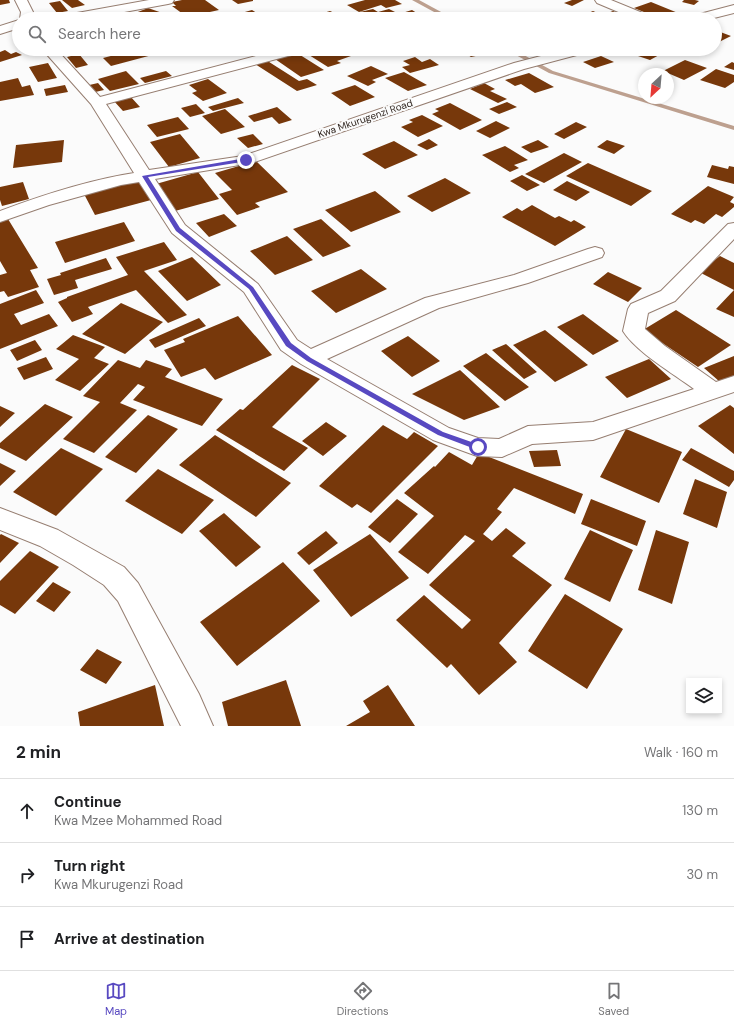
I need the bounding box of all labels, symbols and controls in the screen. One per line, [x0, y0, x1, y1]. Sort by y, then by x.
search box [12, 12, 722, 56]
icon: search [26, 23, 48, 45]
text: Search here [58, 24, 141, 44]
north arrow [638, 68, 674, 104]
street label: Kwa Mkurugenzi Road [316, 96, 414, 141]
route end [237, 151, 255, 169]
route start [469, 438, 487, 456]
map controls [686, 678, 722, 714]
button: layers [686, 678, 722, 714]
text: 2 min [16, 741, 61, 763]
text: Walk · 160 m [644, 744, 718, 761]
text: Continue [54, 792, 122, 812]
icon: ahead [16, 800, 38, 822]
text: 130 m [682, 802, 718, 819]
text: Kwa Mzee Mohammed Road [54, 812, 222, 829]
text: Turn right [54, 856, 125, 876]
icon: right [16, 864, 38, 886]
text: 30 m [686, 866, 718, 883]
text: Kwa Mkurugenzi Road [54, 876, 183, 893]
icon: arrive [16, 928, 38, 950]
text: Arrive at destination [54, 929, 205, 949]
tab: Map [105, 980, 127, 1018]
tab: Directions [337, 980, 389, 1018]
tab: Saved [598, 980, 629, 1018]

